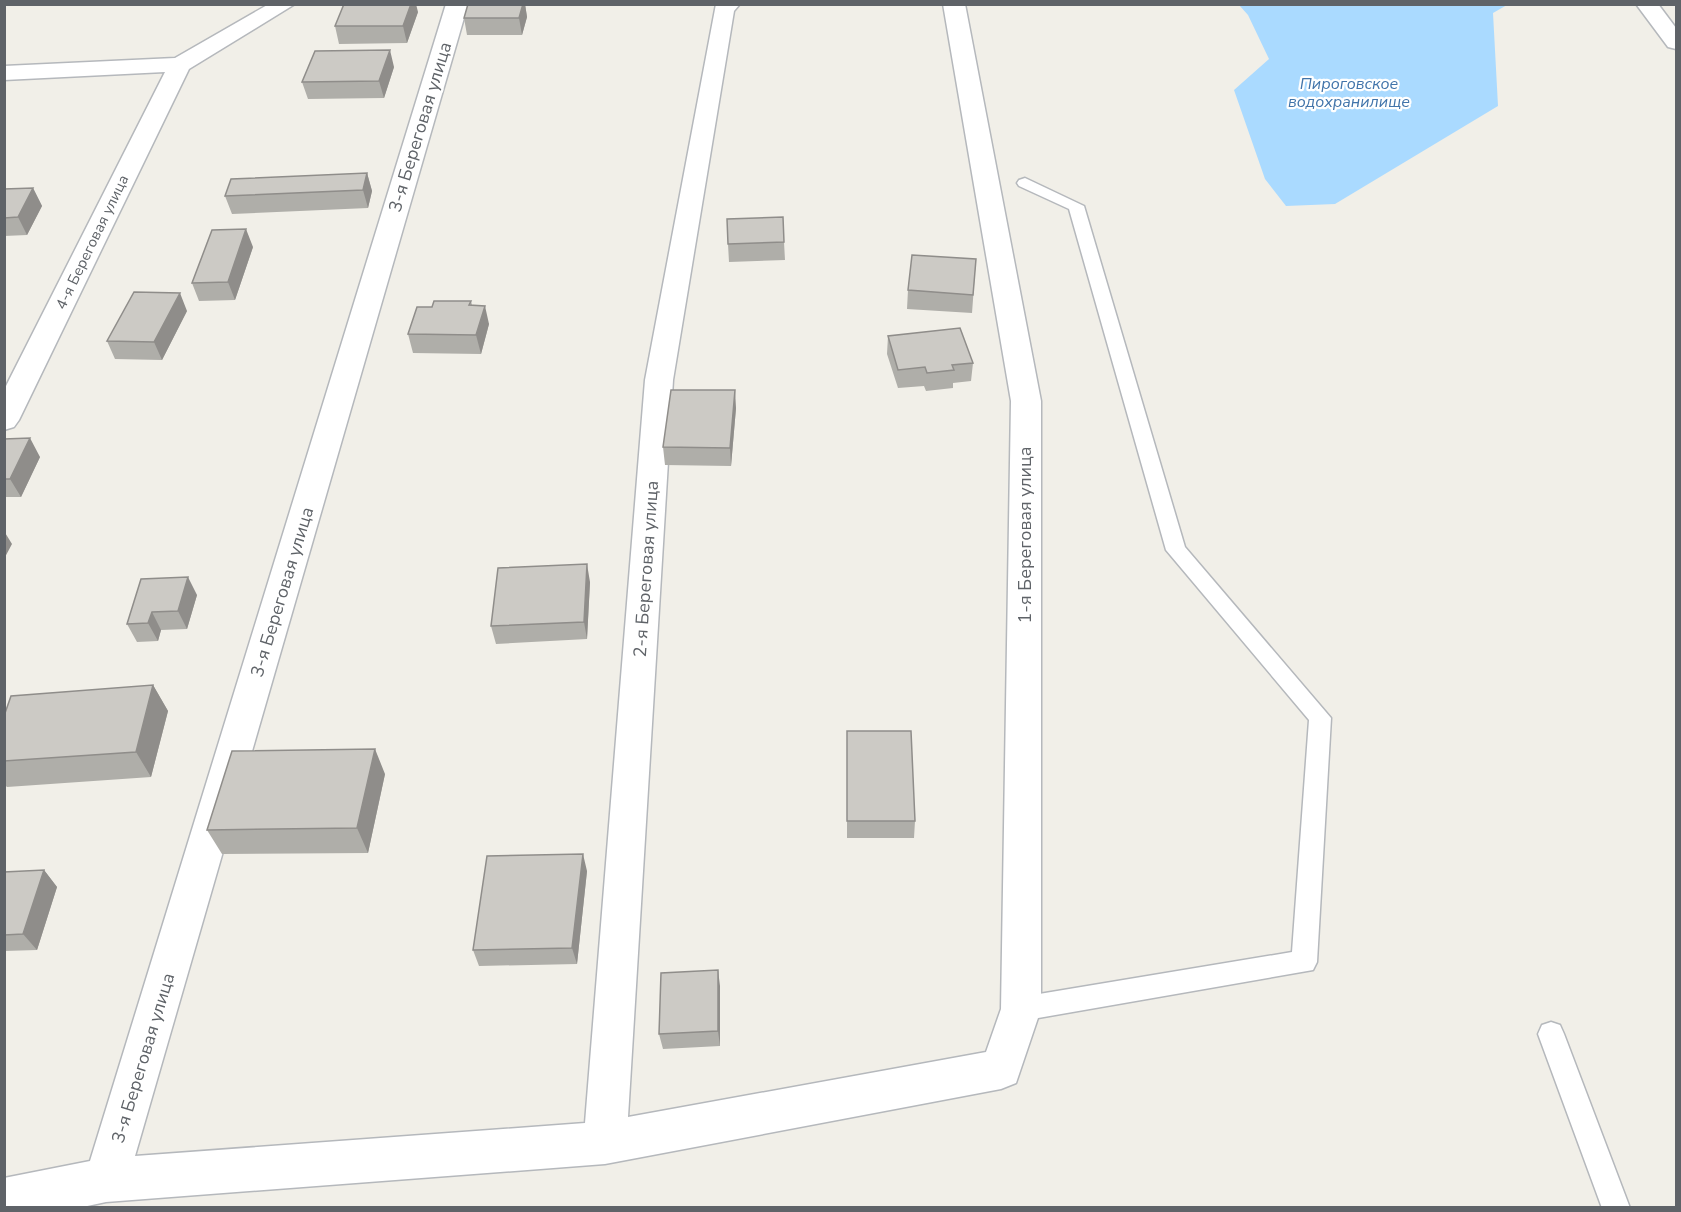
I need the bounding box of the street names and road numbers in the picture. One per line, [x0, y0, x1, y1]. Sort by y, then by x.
street label: 3-я Береговая улица [383, 39, 457, 215]
street label: 4-я Береговая улица [51, 171, 133, 313]
street label: 1-я Береговая улица [1013, 447, 1037, 623]
street label: 2-я Береговая улица [628, 480, 664, 658]
street label: 3-я Береговая улица [245, 504, 319, 680]
street label: 3-я Береговая улица [106, 970, 180, 1146]

